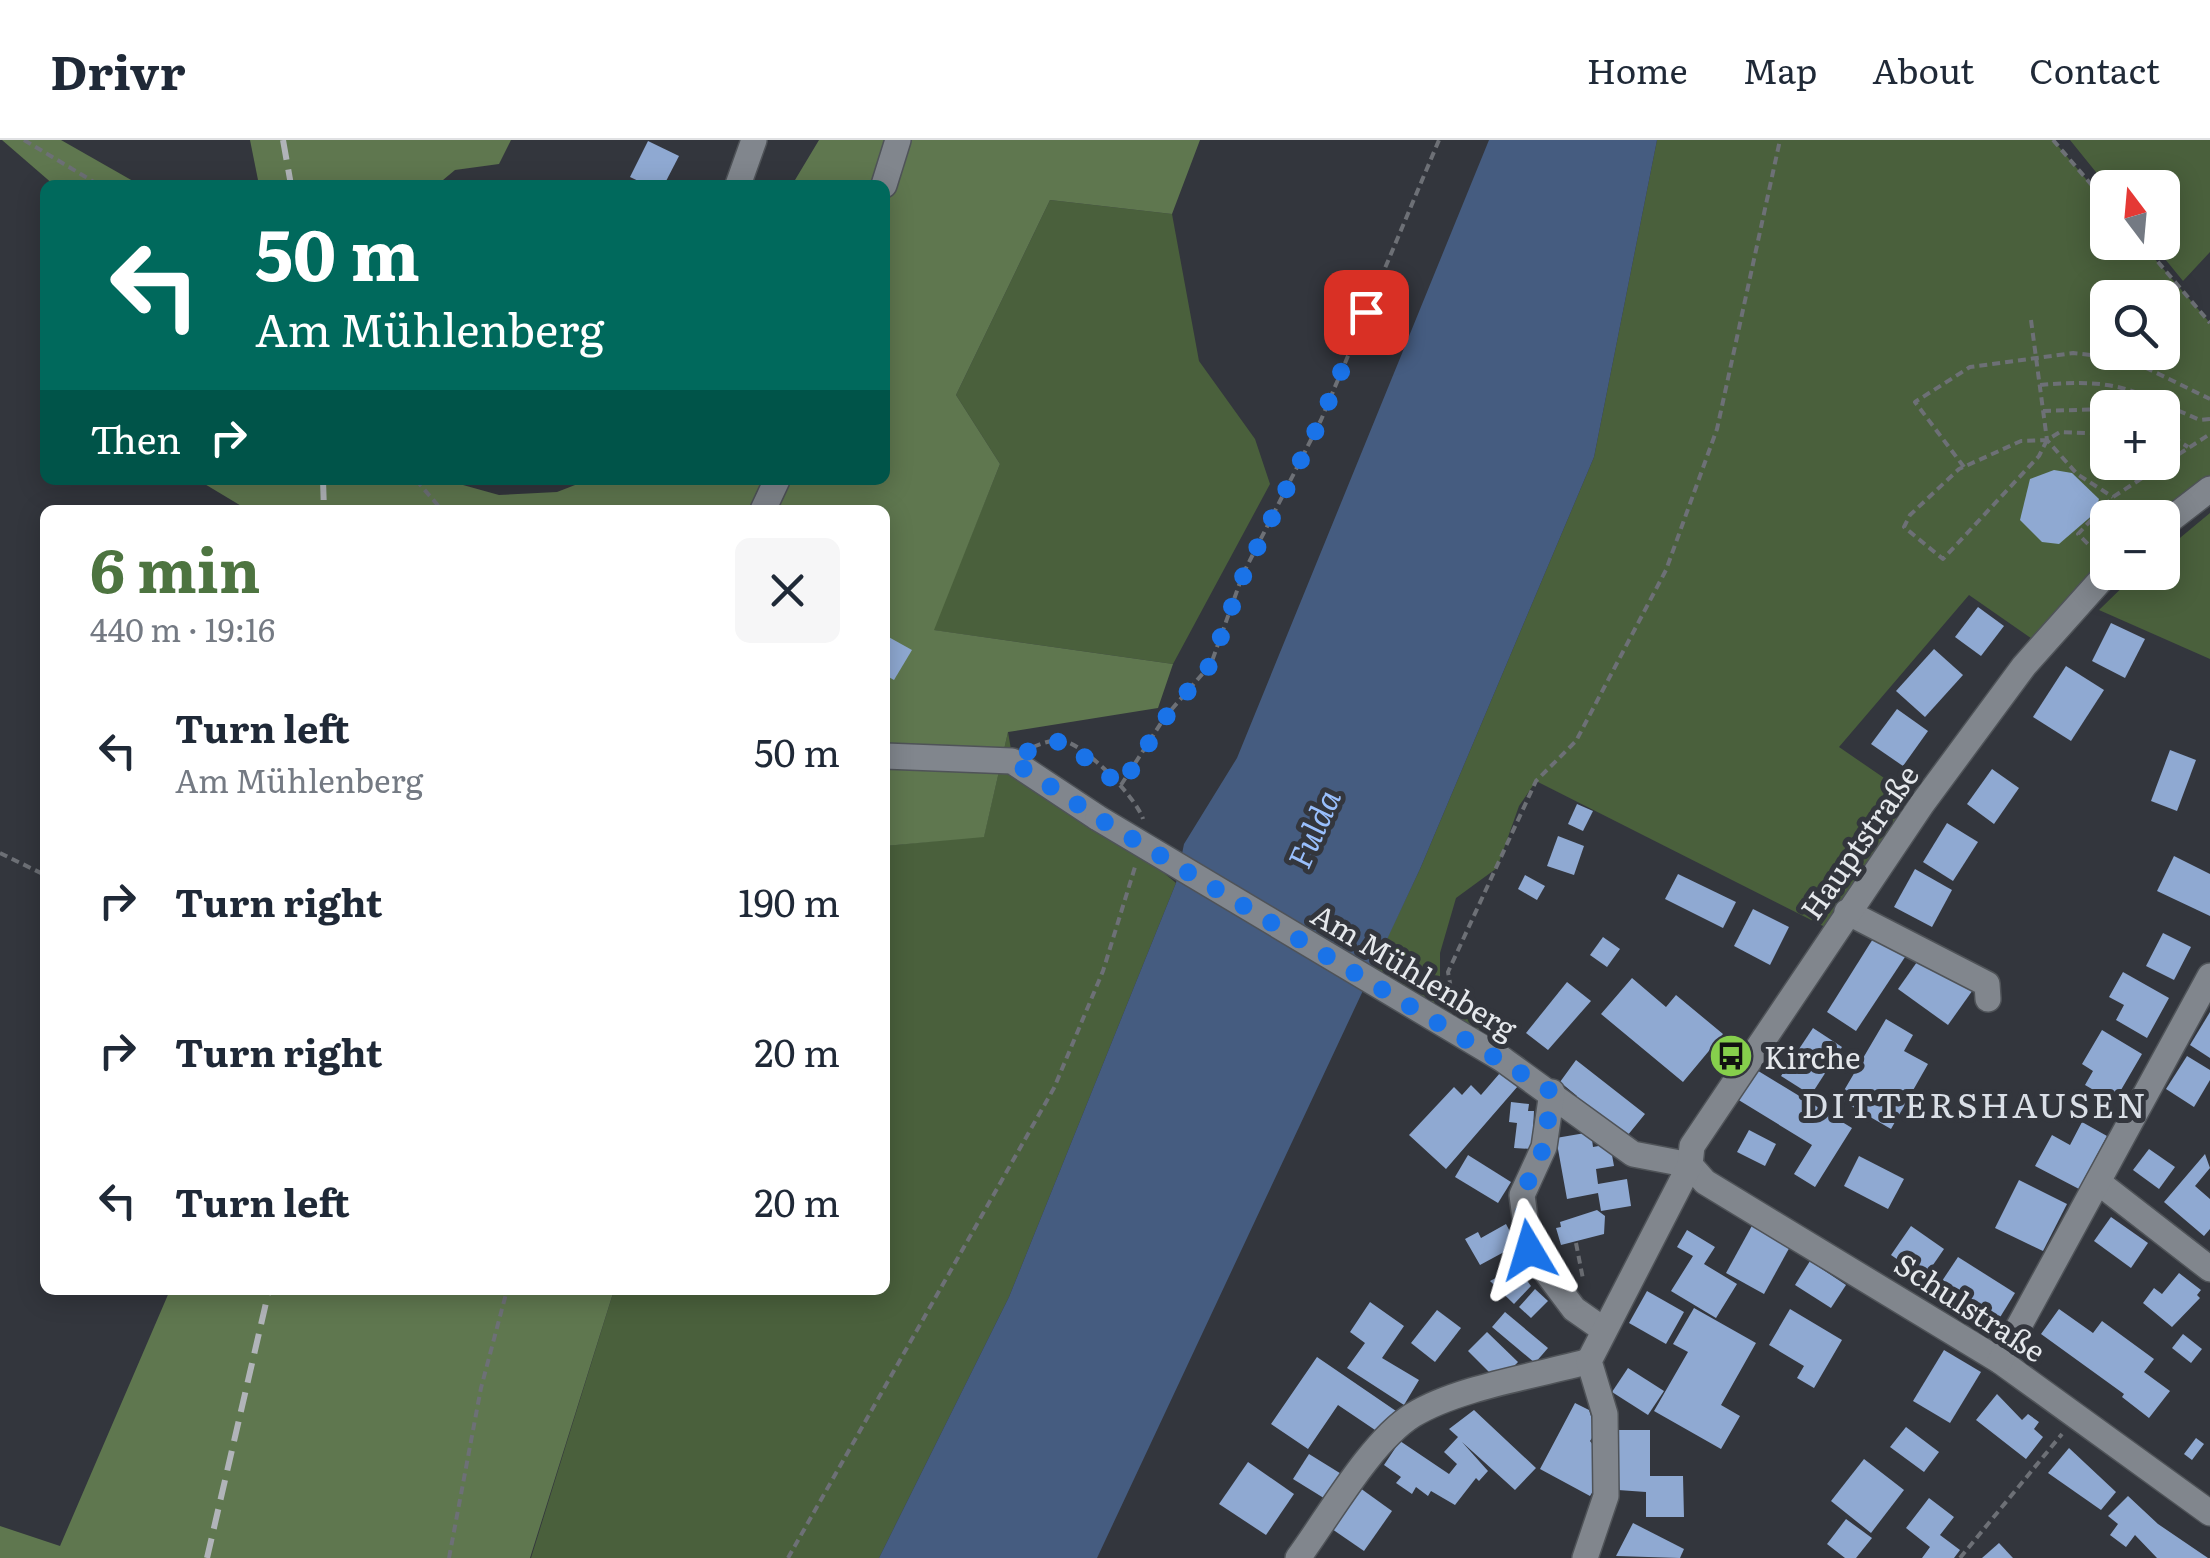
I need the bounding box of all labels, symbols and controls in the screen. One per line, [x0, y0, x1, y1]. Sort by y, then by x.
text: Drivr [50, 34, 185, 105]
text: Home [1587, 43, 1688, 95]
text: Map [1743, 43, 1817, 95]
text: About [1872, 43, 1974, 95]
text: Contact [2029, 43, 2160, 95]
north arrow [2090, 170, 2180, 260]
map controls [2090, 170, 2180, 590]
text: 50 m [255, 199, 420, 303]
icon: left [90, 220, 220, 350]
pin [1324, 270, 1409, 355]
button: search [2090, 280, 2180, 370]
icon: arrive [1339, 285, 1394, 340]
text: Am Mühlenberg [255, 294, 604, 361]
button: + [2090, 390, 2180, 480]
text: Then [90, 409, 181, 466]
icon: right [201, 410, 256, 465]
button: − [2090, 500, 2180, 590]
text: 6 min [90, 522, 260, 611]
button: close [735, 538, 840, 643]
text: 440 m · 19:16 [90, 604, 275, 652]
text: Turn left [175, 698, 350, 755]
text: 50 m [754, 722, 840, 779]
icon: left [90, 723, 145, 778]
text: Am Mühlenberg [175, 755, 423, 803]
street label: Hauptstraße [1788, 755, 1928, 927]
water label: Fulda [1273, 780, 1351, 875]
text: Turn right [175, 872, 382, 929]
text: 190 m [738, 872, 840, 929]
icon: right [90, 873, 145, 928]
street label: Am Mühlenberg [1304, 891, 1526, 1049]
text: Turn right [175, 1022, 382, 1079]
text: 20 m [754, 1022, 840, 1079]
icon: right [90, 1023, 145, 1078]
bus stop icon: Kirche [1708, 1033, 1754, 1079]
place label: Kirche [1764, 1034, 1861, 1078]
district label: DITTERSHAUSEN [1802, 1077, 2148, 1129]
text: Turn left [175, 1172, 350, 1229]
text: 20 m [754, 1172, 840, 1229]
icon: left [90, 1173, 145, 1228]
position arrow [1477, 1198, 1581, 1302]
street label: Schulstraße [1887, 1241, 2055, 1371]

